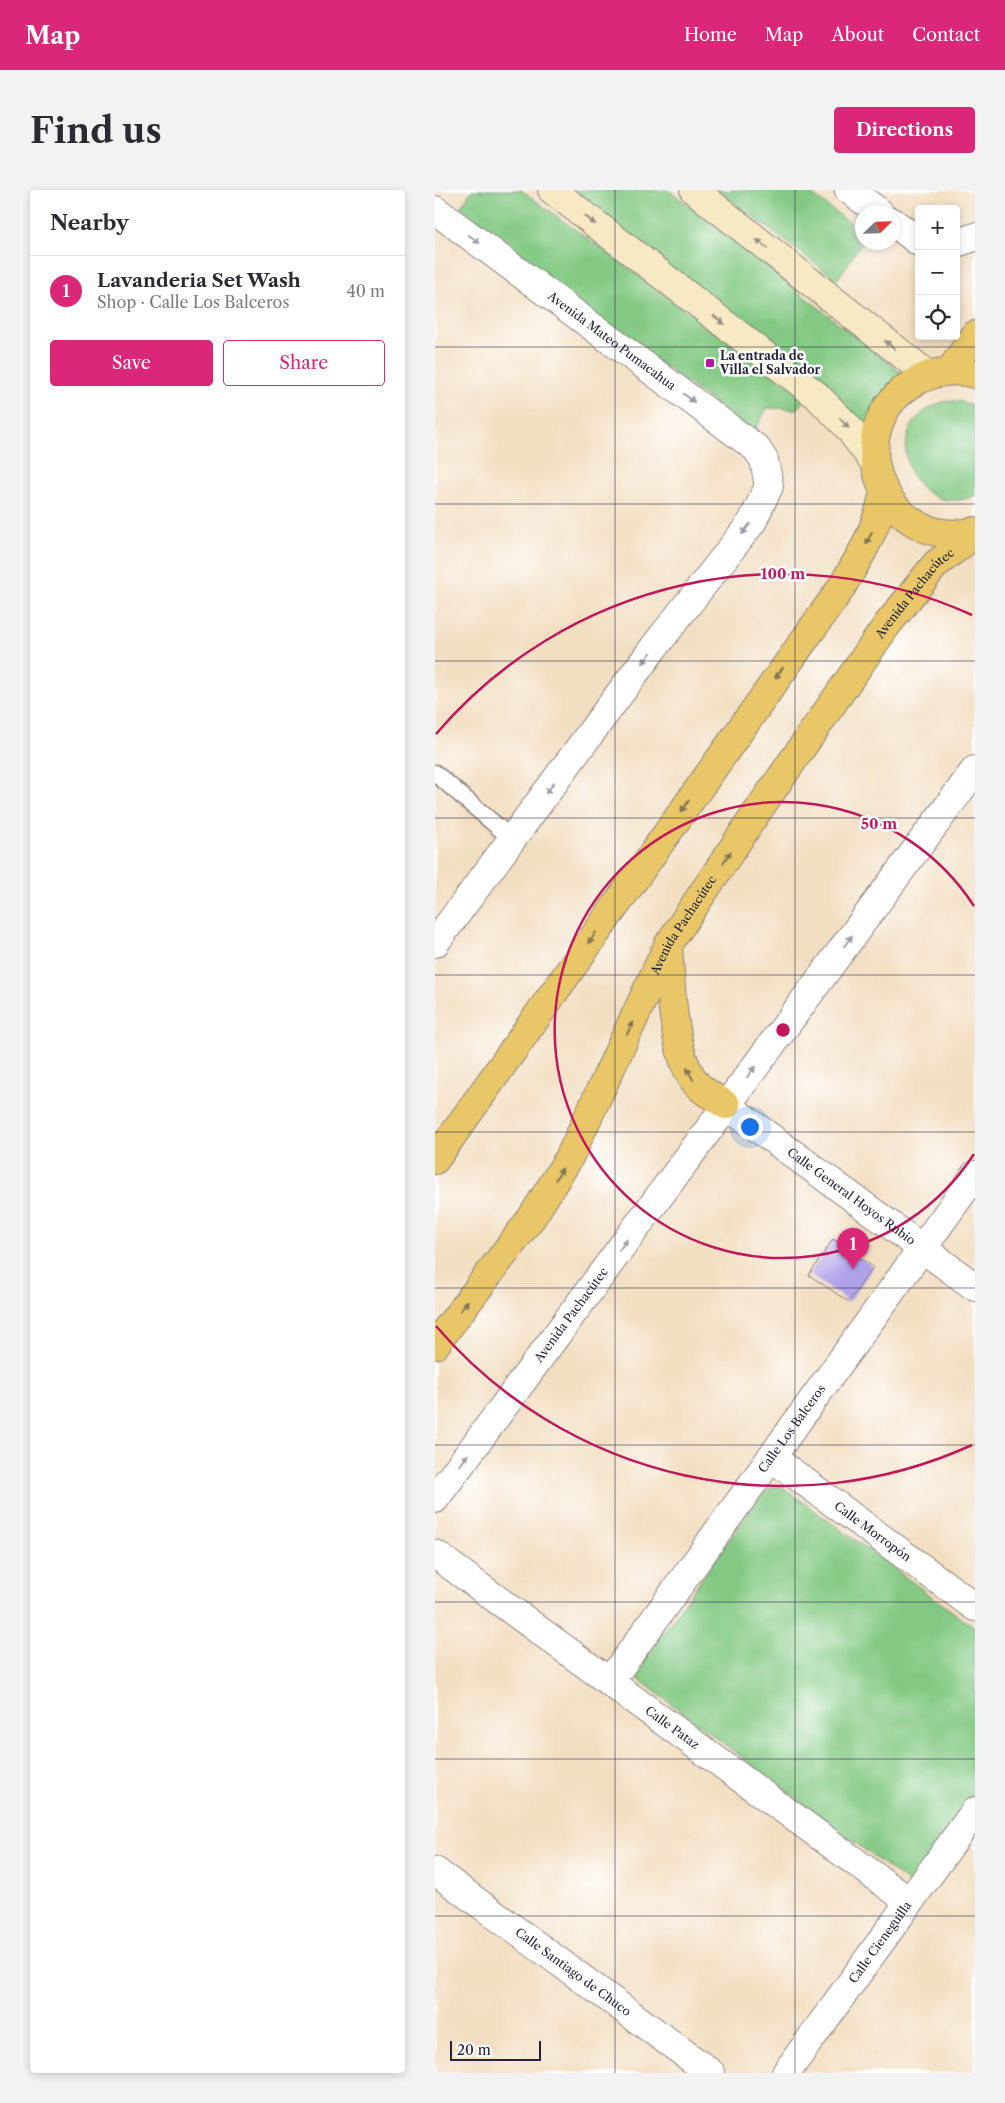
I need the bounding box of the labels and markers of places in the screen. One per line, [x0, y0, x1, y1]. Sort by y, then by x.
place label: La entrada de Villa el Salvador [719, 348, 821, 377]
marker: La entrada de Villa el Salvador [704, 357, 716, 369]
centre of rings [774, 1021, 792, 1039]
pin: 1 [837, 1228, 869, 1269]

